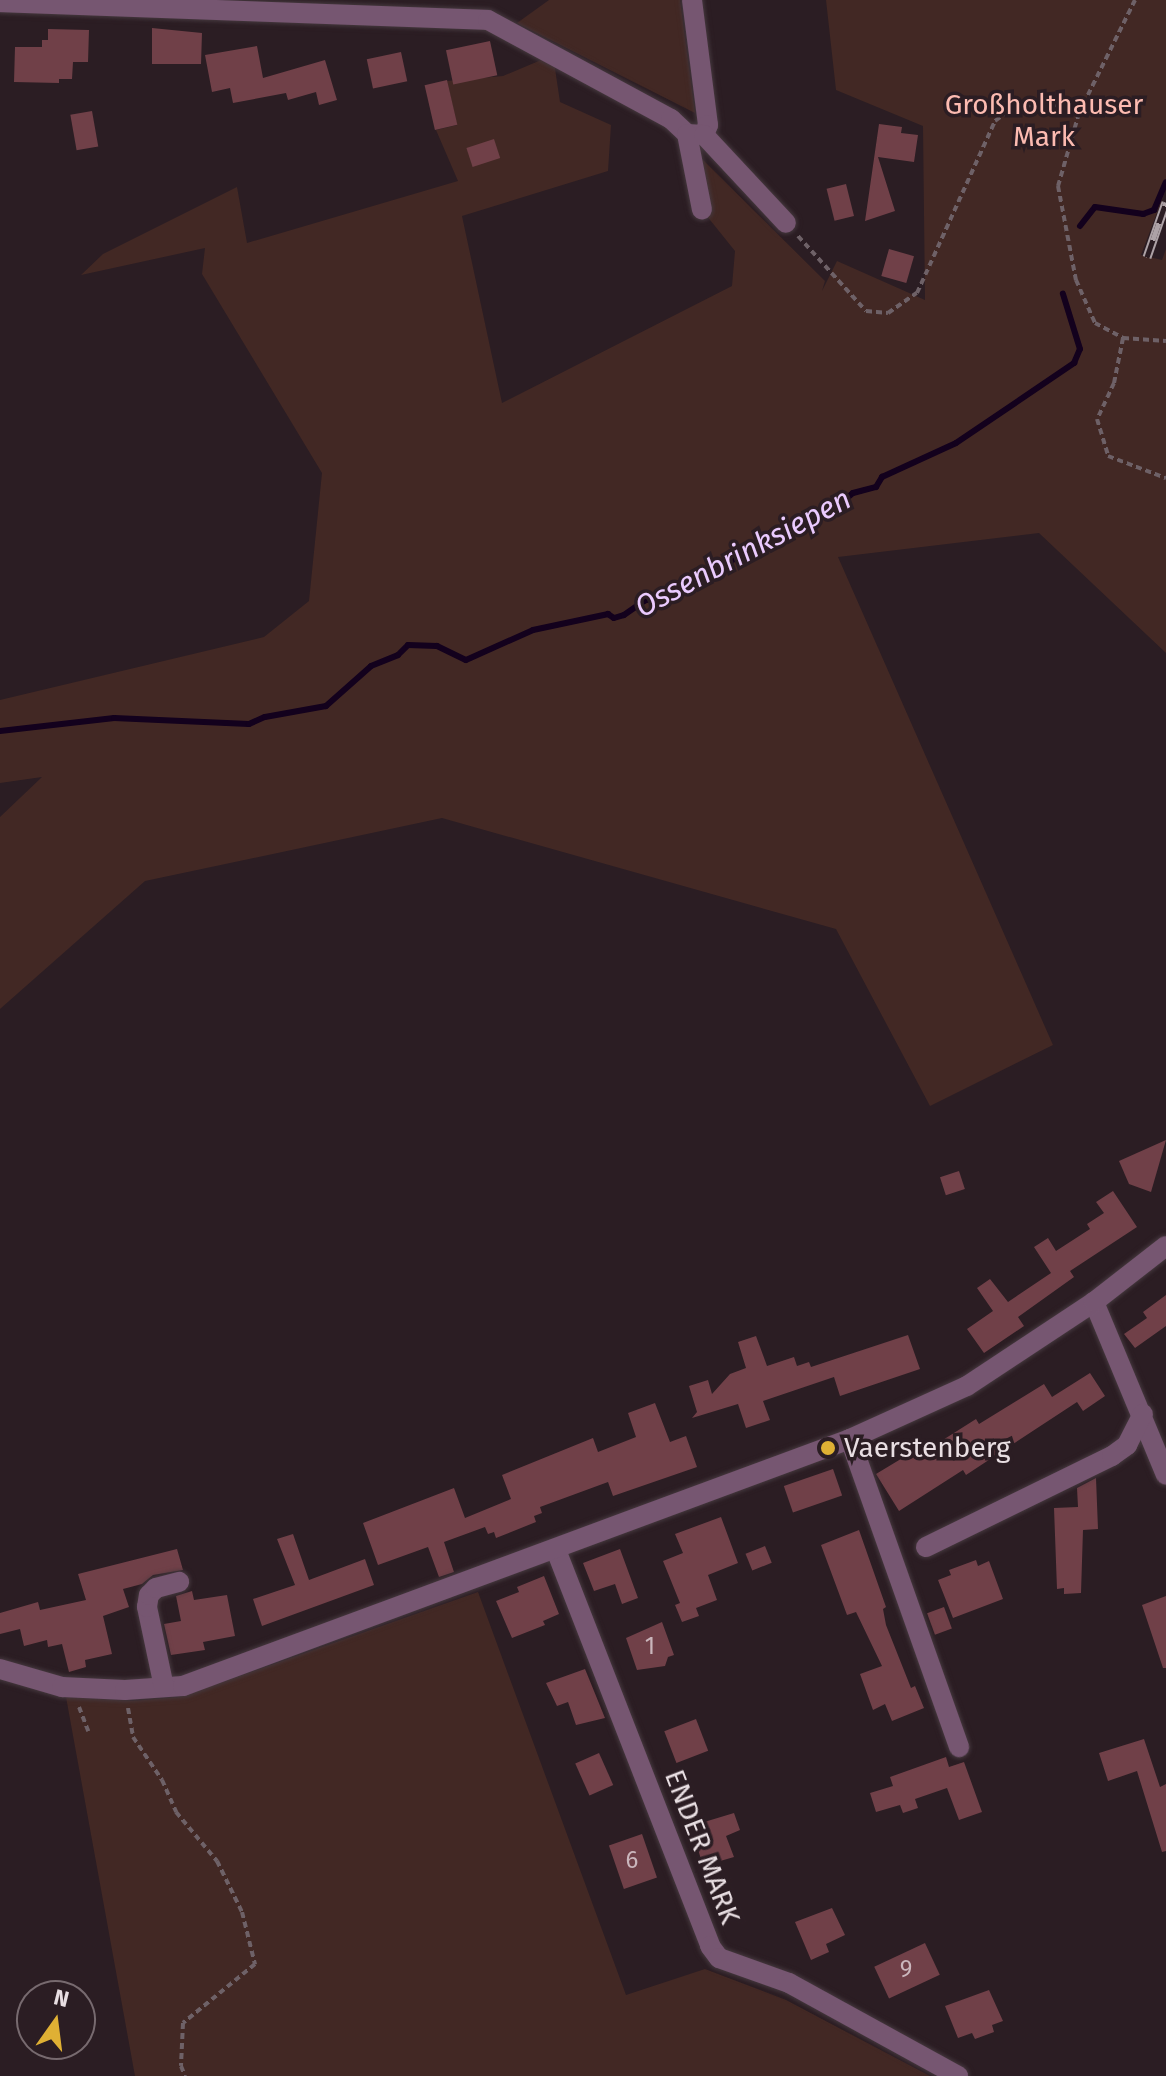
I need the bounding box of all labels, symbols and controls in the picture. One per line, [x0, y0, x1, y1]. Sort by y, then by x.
park label: Großholthauser Mark [945, 88, 1143, 154]
water label: Ossenbrinksiepen [629, 481, 857, 625]
place label: Vaerstenberg [844, 1431, 1011, 1465]
marker: Vaerstenberg [819, 1439, 837, 1457]
house number: 1 [645, 1633, 655, 1661]
street label: ENDER MARK [657, 1765, 747, 1929]
house number: 6 [626, 1847, 638, 1875]
house number: 9 [900, 1956, 912, 1984]
north arrow [16, 1980, 96, 2060]
text: N [51, 1983, 72, 2013]

